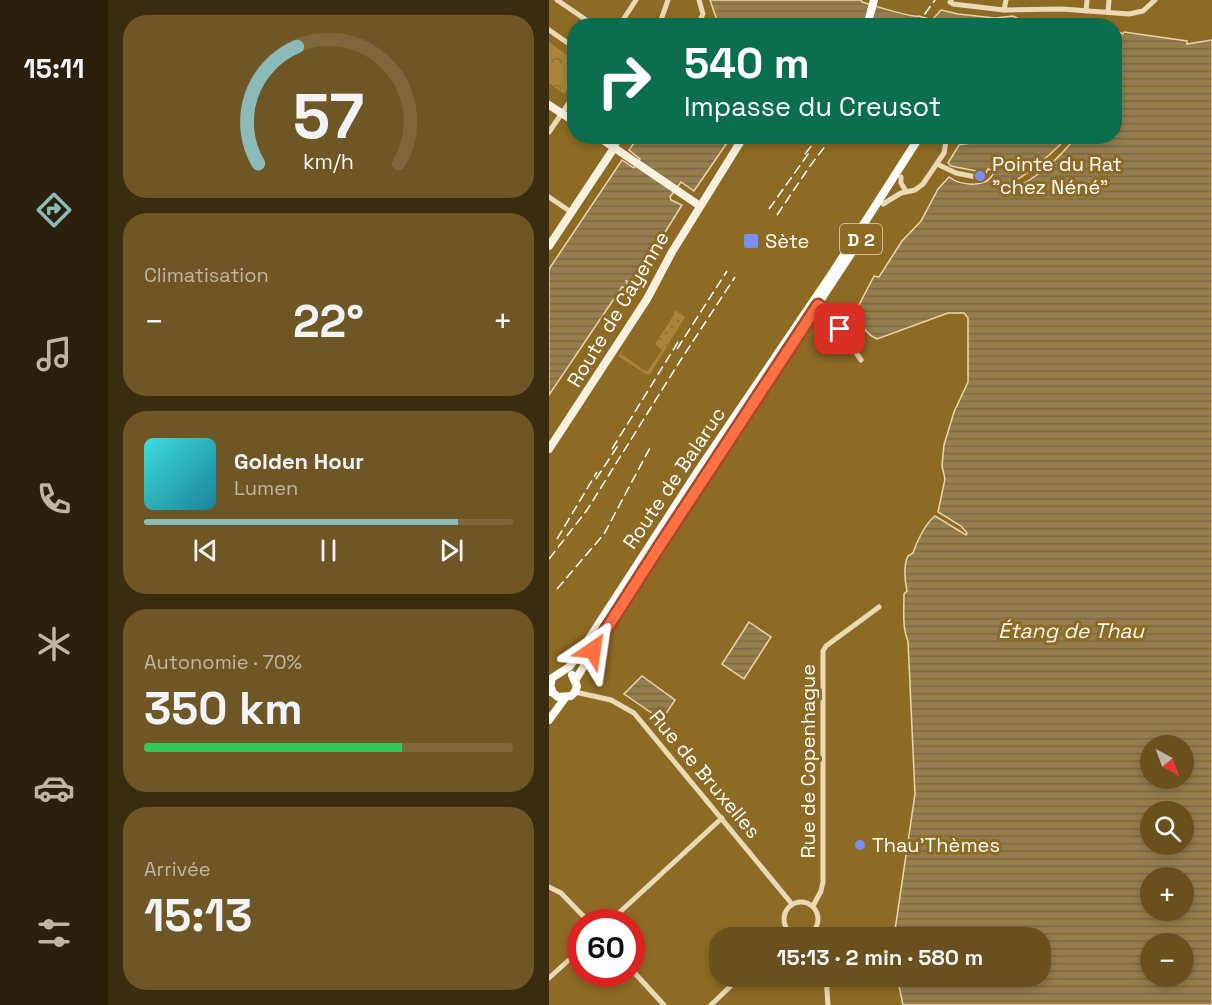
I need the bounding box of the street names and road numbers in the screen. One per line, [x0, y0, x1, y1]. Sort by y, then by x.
road number: D 2 [840, 224, 882, 254]
street label: Route de Cayenne [561, 226, 675, 392]
street label: Route de Balaruc [617, 402, 731, 554]
street label: Rue de Copenhague [795, 664, 821, 858]
street label: Rue de Bruxelles [644, 704, 766, 844]

